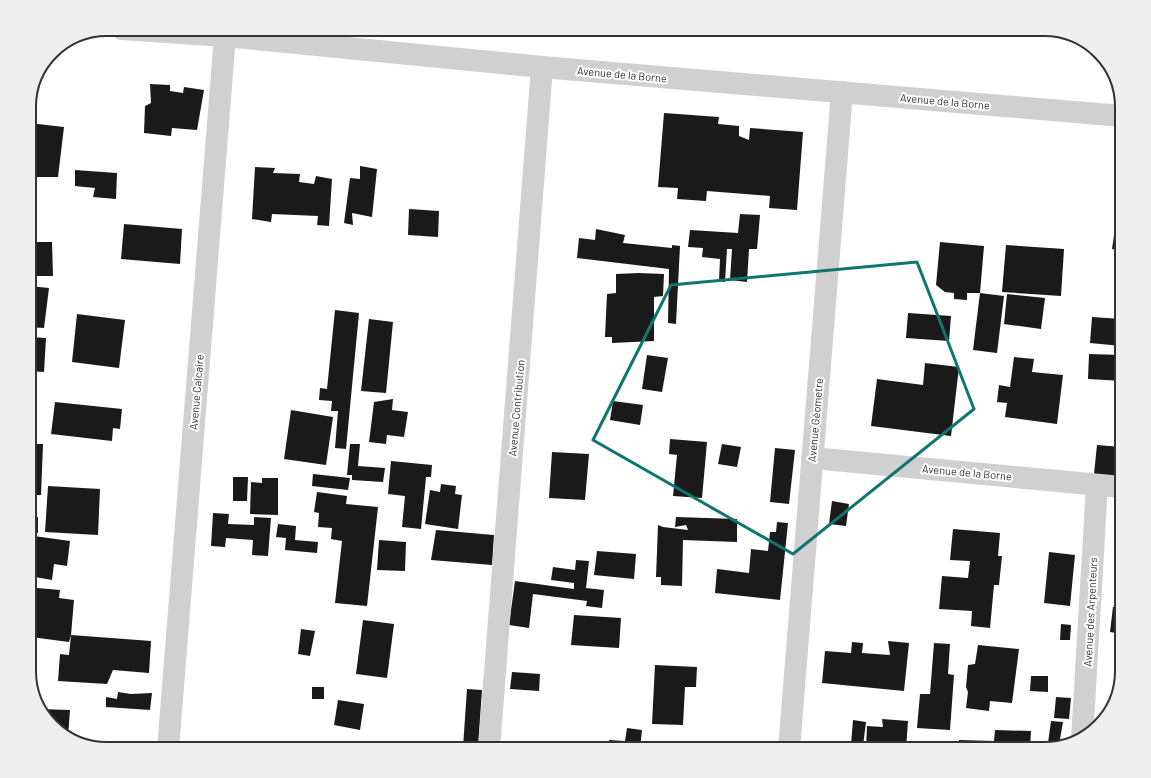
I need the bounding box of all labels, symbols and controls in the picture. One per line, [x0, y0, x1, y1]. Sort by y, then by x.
street label: Avenue de la Borne [577, 64, 668, 84]
street label: Avenue de la Borne [900, 91, 991, 111]
street label: Avenue Calcaire [186, 354, 206, 430]
street label: Avenue Contribution [505, 359, 527, 457]
street label: Avenue Géometre [805, 377, 825, 463]
street label: Avenue de la Borne [922, 462, 1013, 482]
street label: Avenue des Arpenteurs [1081, 557, 1099, 667]

